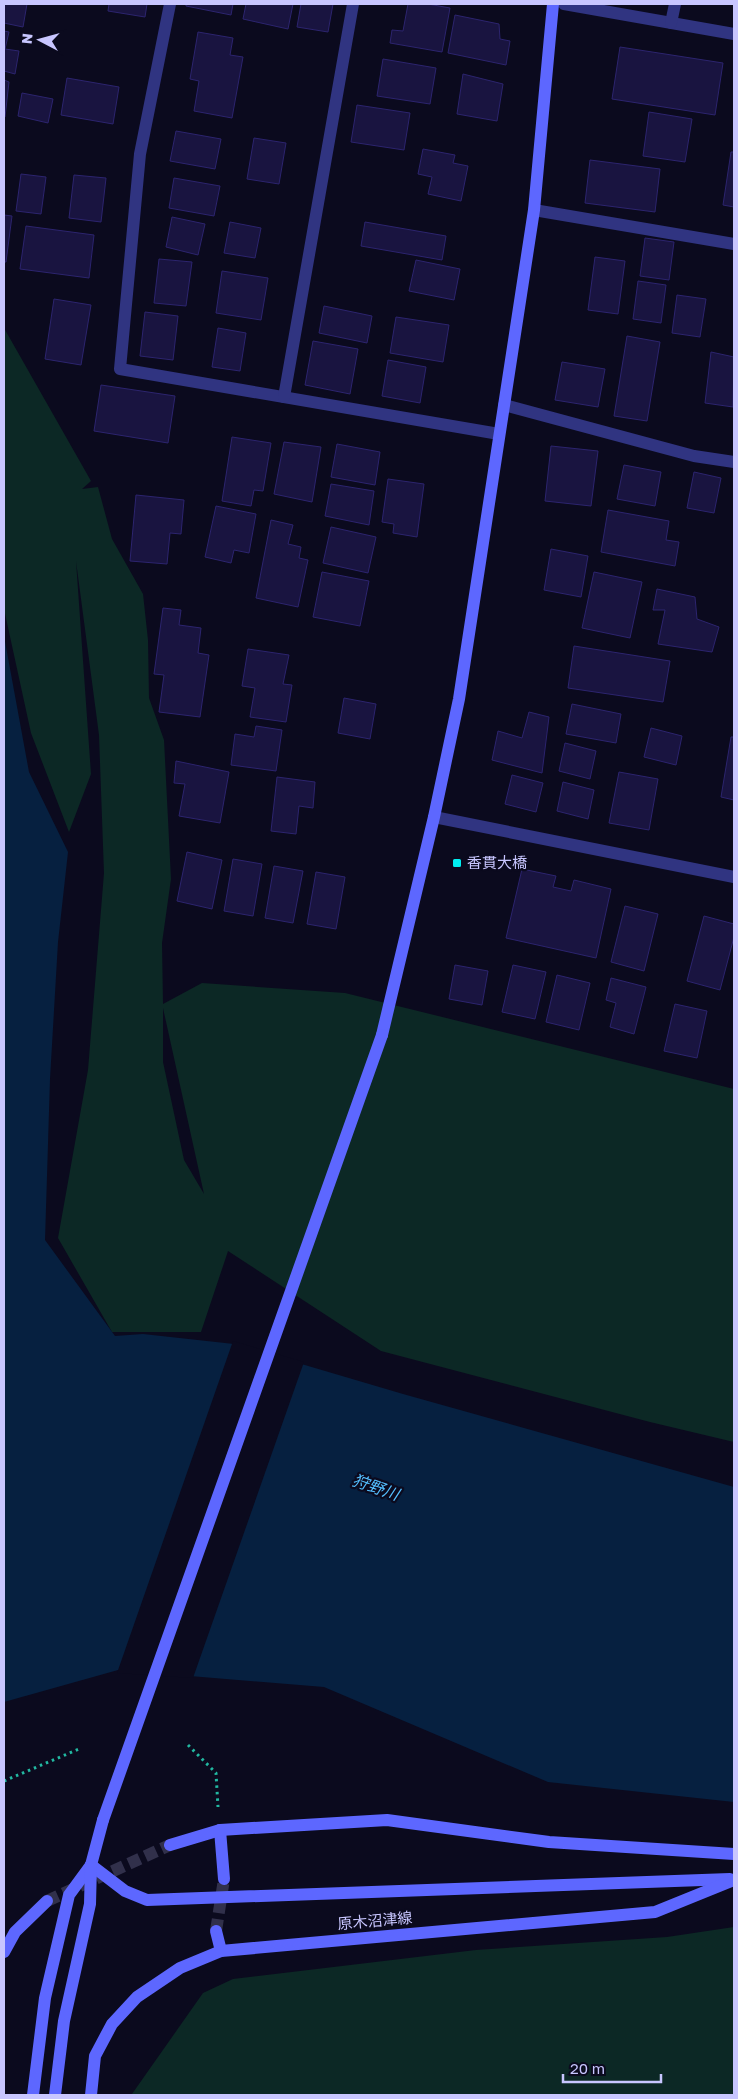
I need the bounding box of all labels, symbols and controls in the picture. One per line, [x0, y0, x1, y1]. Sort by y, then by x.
north arrow [15, 15, 65, 65]
text: N [18, 32, 36, 45]
place label: 香貫大橋 [467, 853, 527, 871]
marker: 香貫大橋 [451, 857, 463, 869]
water label: 狩野川 [350, 1470, 404, 1505]
street label: 原木沼津線 [337, 1908, 413, 1932]
scale bar [563, 2052, 660, 2084]
text: 20 m [570, 2059, 605, 2077]

